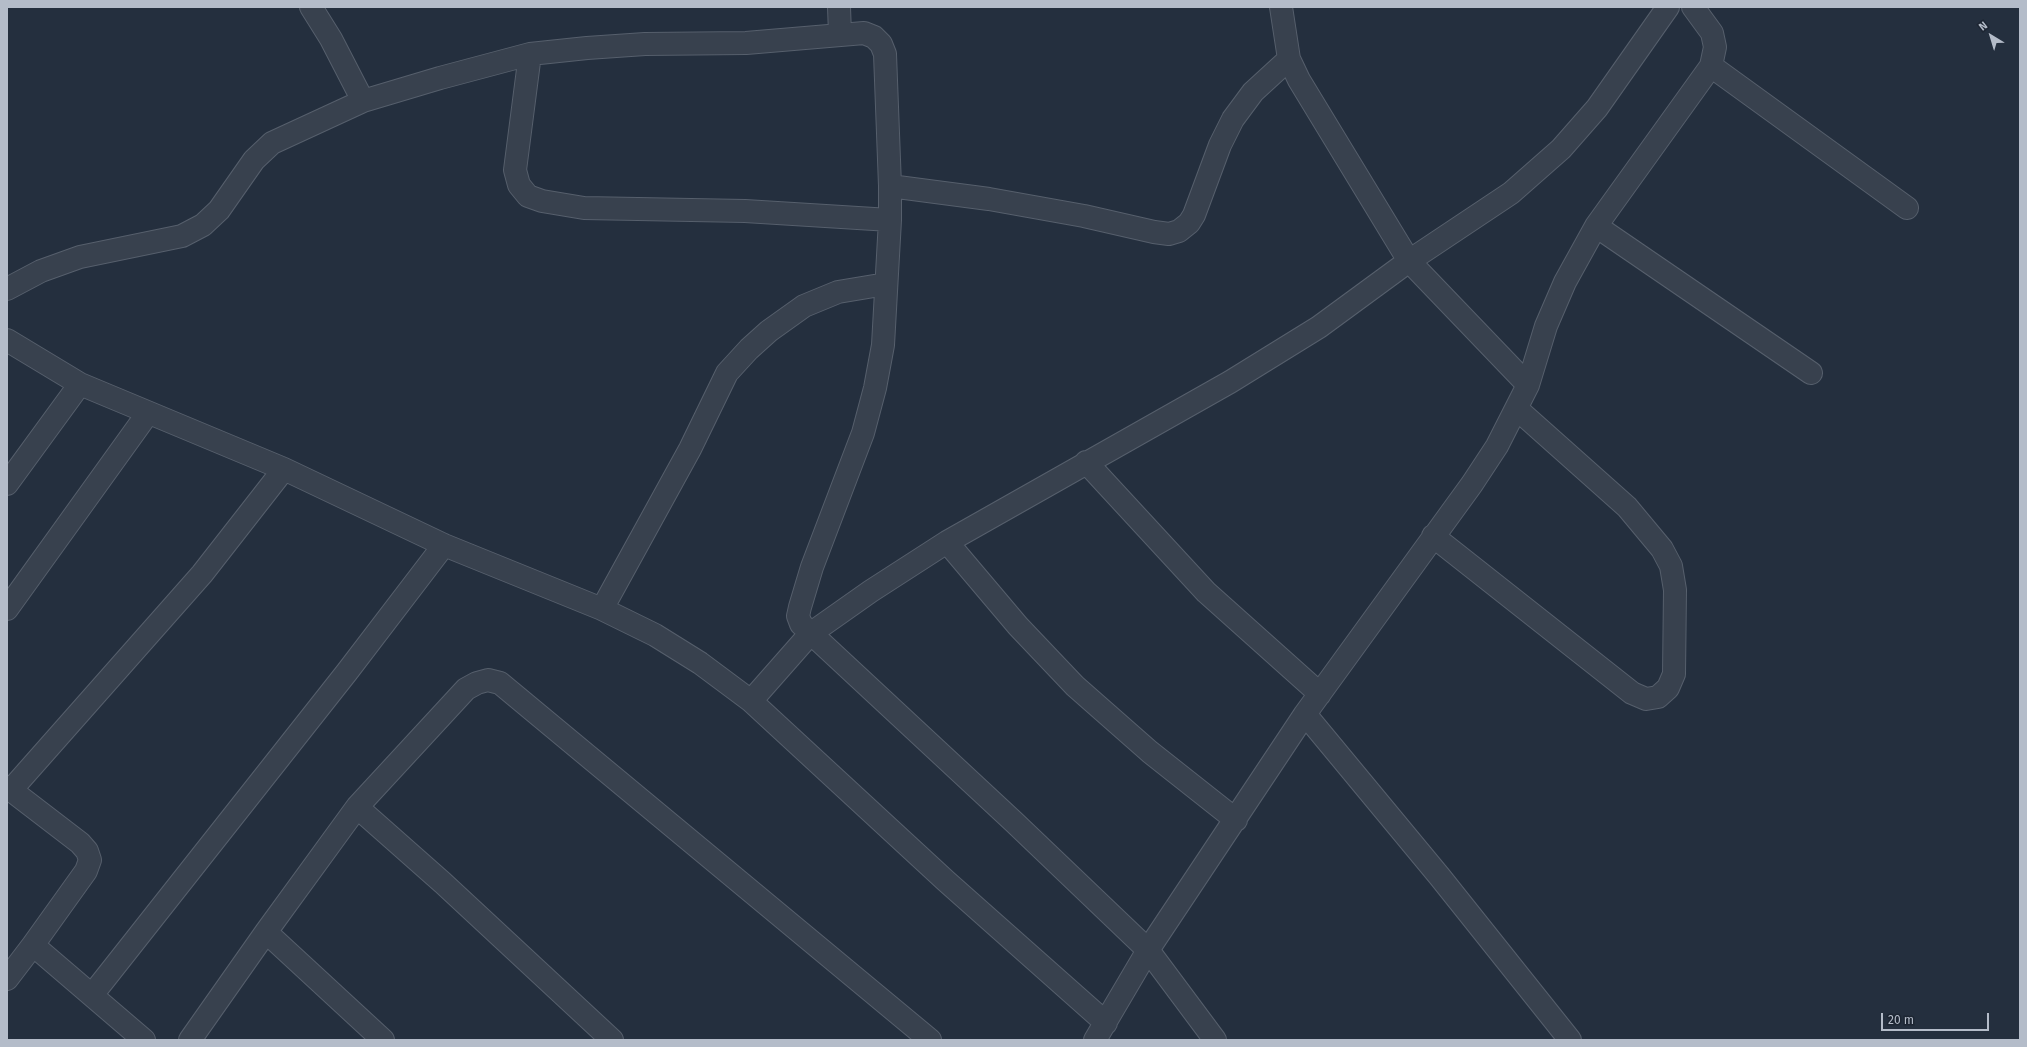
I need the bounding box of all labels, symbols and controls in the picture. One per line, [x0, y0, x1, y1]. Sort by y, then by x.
north arrow [1971, 16, 2011, 56]
text: N [1976, 19, 1990, 34]
scale bar [1883, 1005, 1991, 1031]
text: 20 m [1888, 1013, 1914, 1027]

